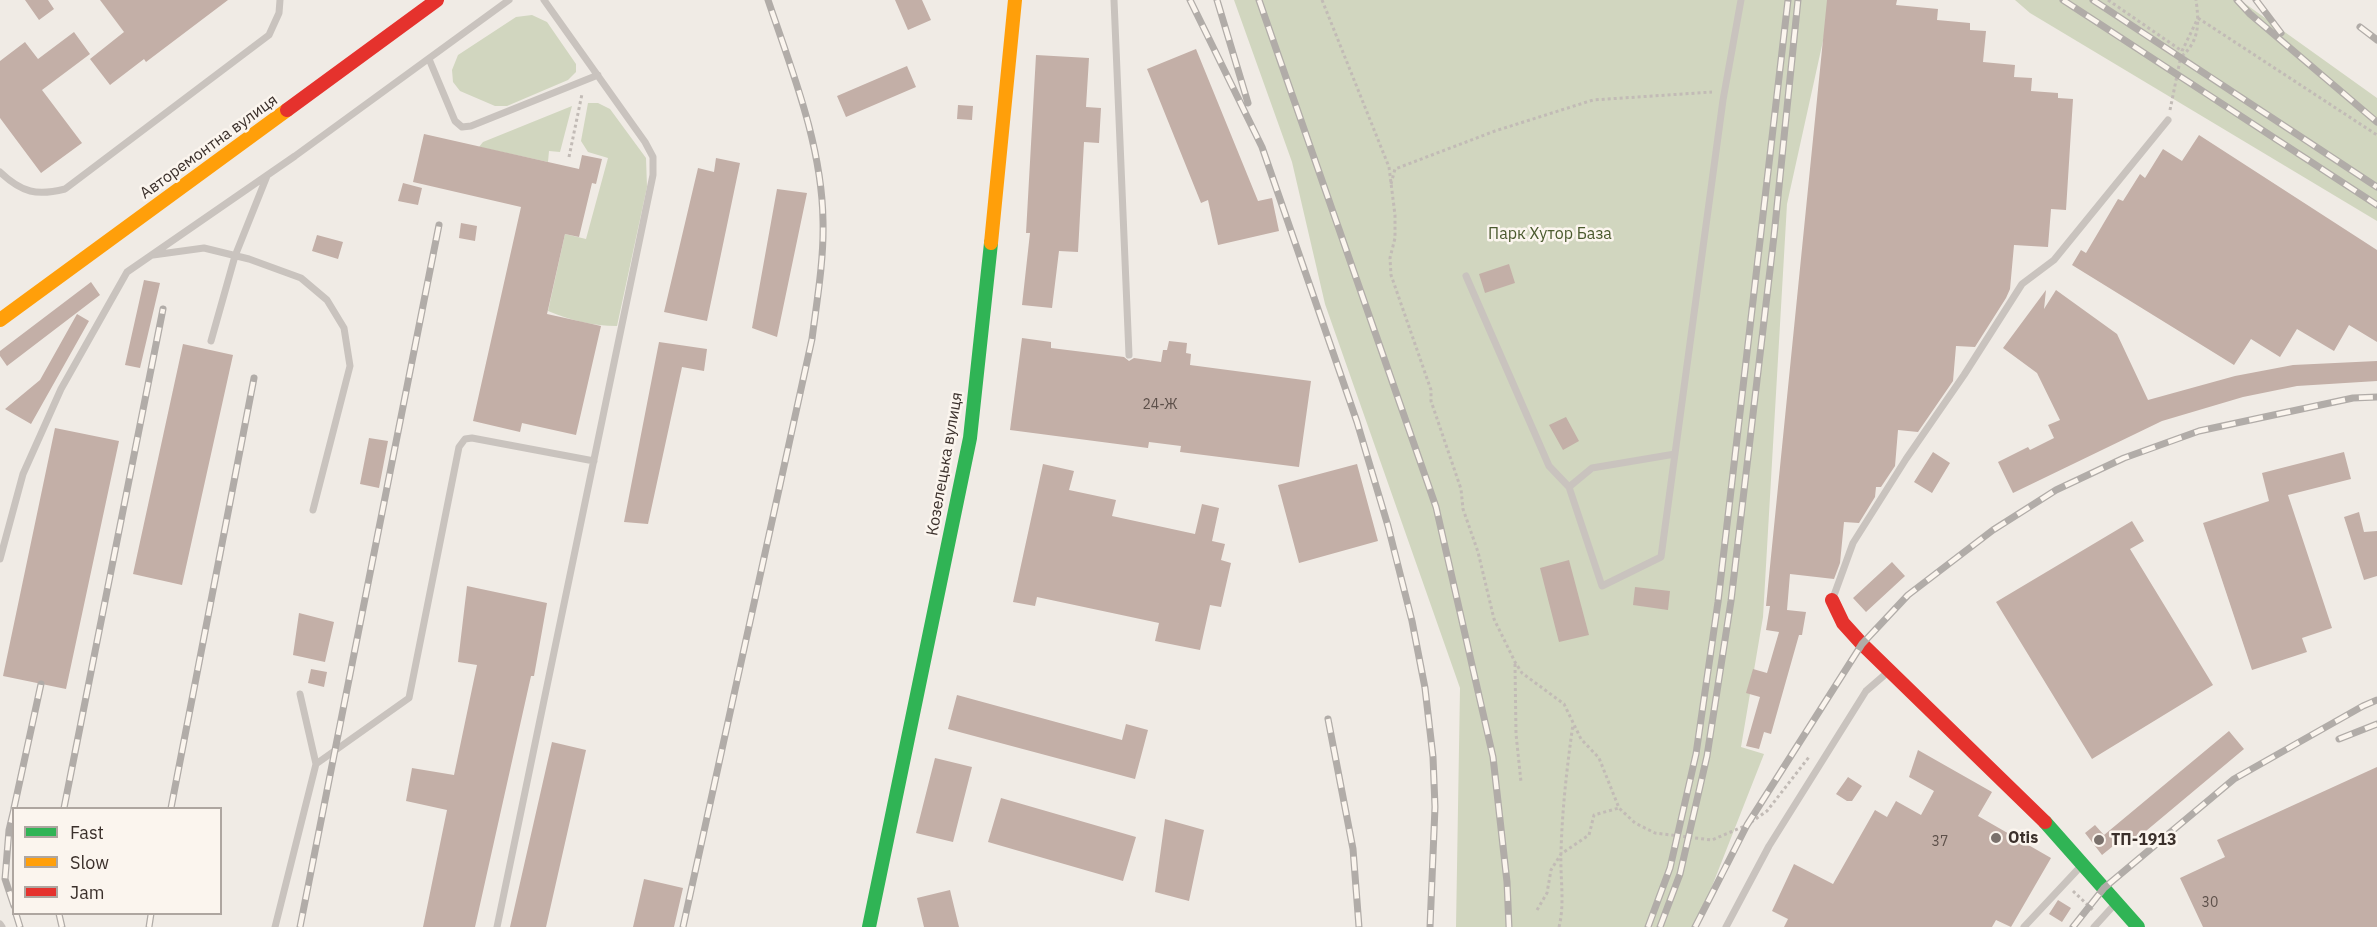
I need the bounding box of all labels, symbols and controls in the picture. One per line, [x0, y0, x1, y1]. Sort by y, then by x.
street label: Авторемонтна вулиця [137, 91, 281, 203]
park label: Парк Хутор База [1488, 224, 1612, 244]
street label: Козелецька вулиця [923, 391, 967, 537]
house number: 24-Ж [1142, 397, 1178, 413]
legend [12, 807, 222, 915]
text: Fast [70, 821, 104, 844]
place label: Otis [2008, 828, 2038, 848]
place label: ТП-1913 [2111, 830, 2177, 850]
marker: Otis [1989, 831, 2003, 845]
marker: ТП-1913 [2092, 833, 2106, 847]
house number: 37 [1932, 834, 1948, 850]
text: Slow [70, 851, 109, 874]
text: Jam [70, 881, 105, 904]
house number: 30 [2202, 895, 2218, 911]

